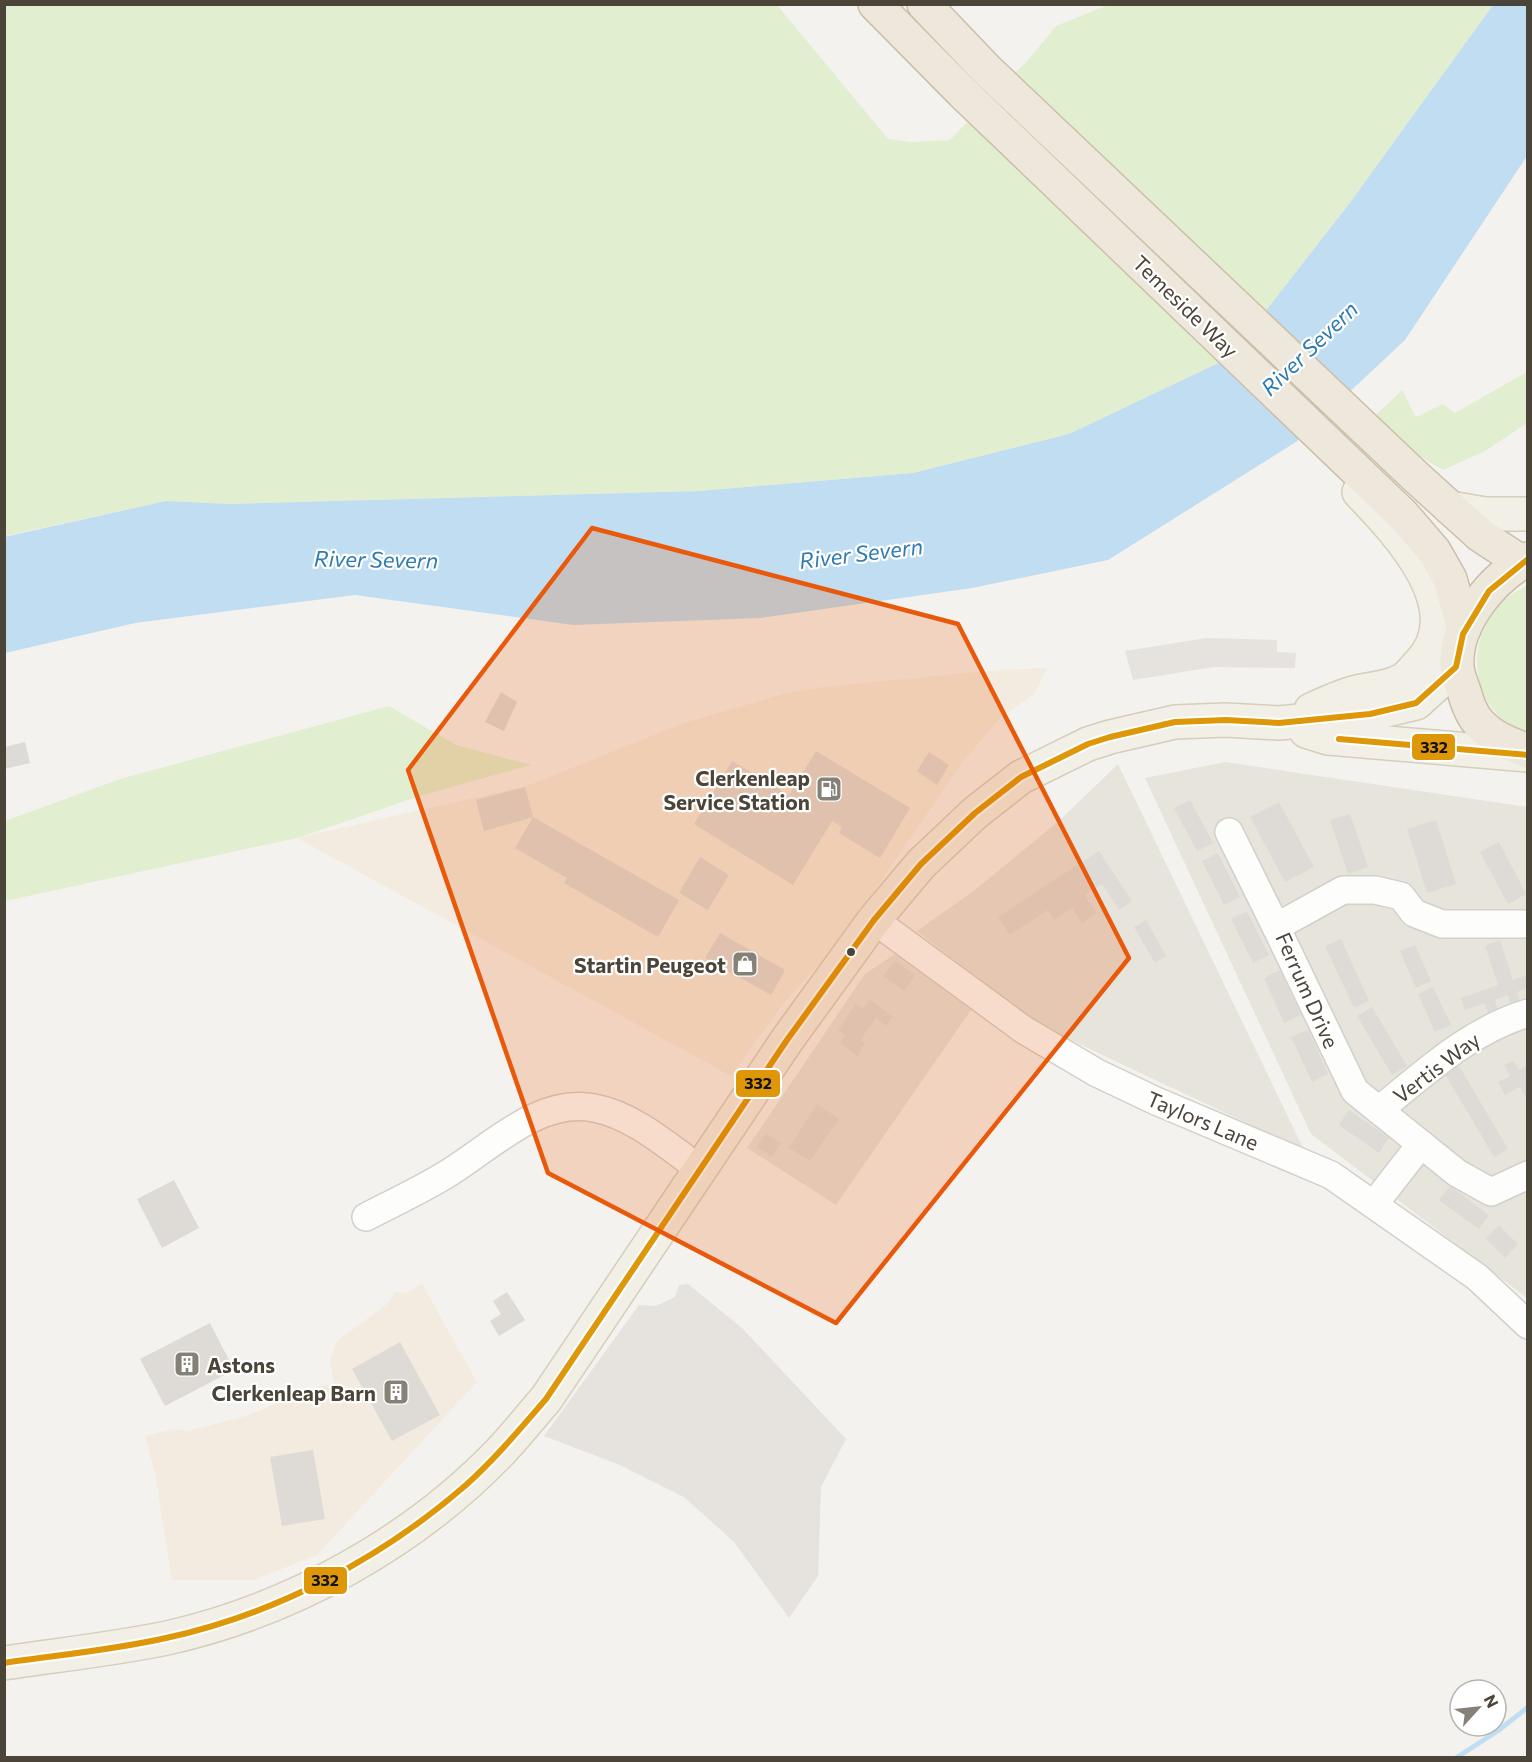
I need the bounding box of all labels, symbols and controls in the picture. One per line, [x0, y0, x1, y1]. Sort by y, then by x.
street label: Temeside Way [1128, 250, 1244, 362]
water label: River Severn [1255, 295, 1363, 401]
water label: River Severn [798, 532, 924, 574]
water label: River Severn [314, 544, 438, 574]
line badge: 332 [1411, 733, 1456, 761]
text: 332 [1420, 737, 1448, 756]
place label: Clerkenleap Service Station [663, 765, 810, 814]
fuel station icon: Clerkenleap Service Station [814, 774, 844, 804]
street label: Ferrum Drive [1271, 928, 1345, 1052]
unlabelled marker [845, 946, 857, 958]
shop icon: Startin Peugeot [730, 949, 760, 979]
place label: Startin Peugeot [574, 952, 726, 977]
street label: Vertis Way [1388, 1026, 1484, 1108]
line badge: 332 [735, 1069, 781, 1098]
text: 332 [744, 1073, 772, 1092]
street label: Taylors Lane [1143, 1085, 1263, 1155]
building icon: Astons [172, 1349, 202, 1379]
place label: Astons [207, 1352, 275, 1377]
building icon: Clerkenleap Barn [381, 1377, 411, 1407]
place label: Clerkenleap Barn [211, 1380, 376, 1405]
line badge: 332 [303, 1566, 348, 1595]
text: 332 [311, 1570, 339, 1589]
north arrow [1448, 1678, 1508, 1738]
text: N [1481, 1691, 1503, 1711]

